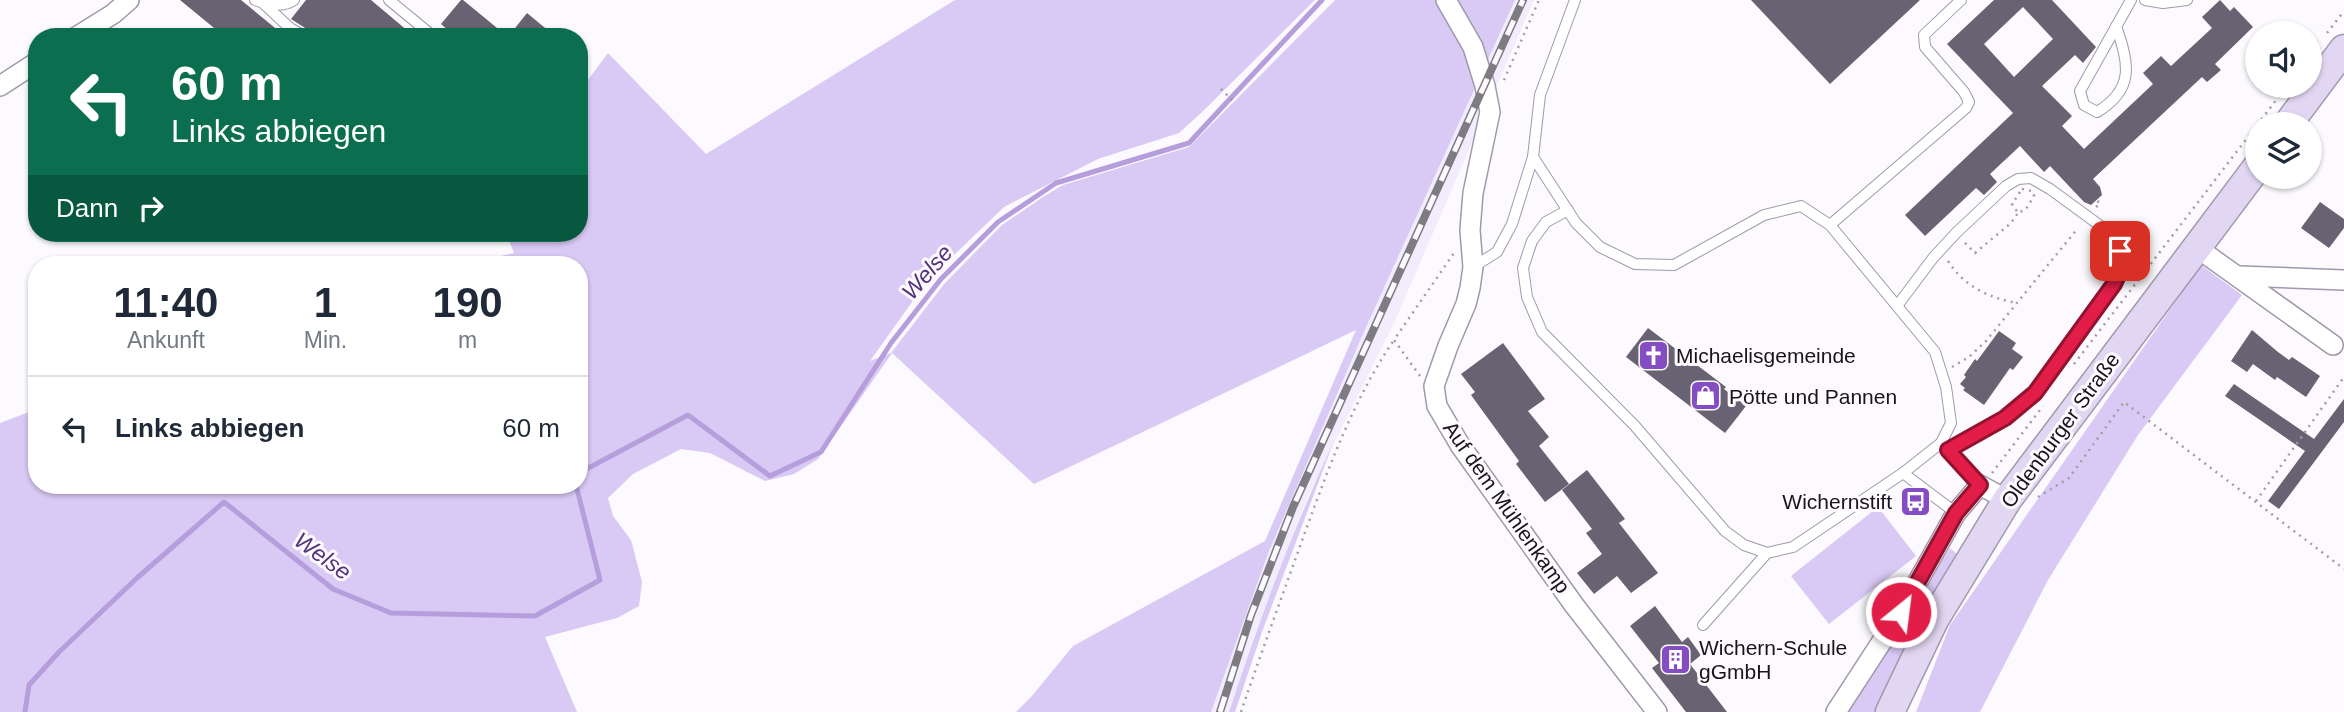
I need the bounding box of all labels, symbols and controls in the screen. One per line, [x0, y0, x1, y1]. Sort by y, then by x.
map controls [2245, 21, 2322, 189]
button: sound [2245, 21, 2322, 98]
icon: left [56, 56, 147, 147]
text: 60 m [171, 56, 283, 110]
button: layers [2245, 112, 2322, 189]
text: Links abbiegen [171, 113, 386, 149]
icon: right [132, 189, 170, 227]
text: Dann [56, 193, 118, 223]
pin [2090, 221, 2150, 281]
icon: arrive [2101, 232, 2139, 270]
water label: Welse [896, 240, 958, 304]
text: 11:40 [113, 279, 218, 326]
text: 1 [314, 279, 337, 326]
text: 190 [433, 279, 503, 326]
text: Ankunft [127, 327, 205, 353]
text: Min. [304, 327, 347, 353]
text: m [458, 327, 477, 353]
church icon: Michaelisgemeinde [1636, 338, 1670, 372]
place label: Michaelisgemeinde [1676, 344, 1856, 367]
street label: Oldenburger Straße [1996, 348, 2124, 512]
shop icon: Pötte und Pannen [1689, 379, 1723, 413]
place label: Pötte und Pannen [1729, 385, 1897, 408]
icon: left [56, 410, 94, 448]
text: Links abbiegen [115, 413, 304, 443]
text: 60 m [502, 413, 560, 443]
street label: Auf dem Mühlenkamp [1439, 417, 1575, 597]
bus stop icon: Wichernstift [1898, 484, 1932, 518]
place label: Wichernstift [1782, 490, 1892, 513]
water label: Welse [290, 527, 356, 585]
position arrow [1864, 575, 1938, 649]
place label: Wichern-Schule gGmbH [1699, 636, 1847, 683]
building icon: Wichern-Schule gGmbH [1659, 642, 1693, 676]

